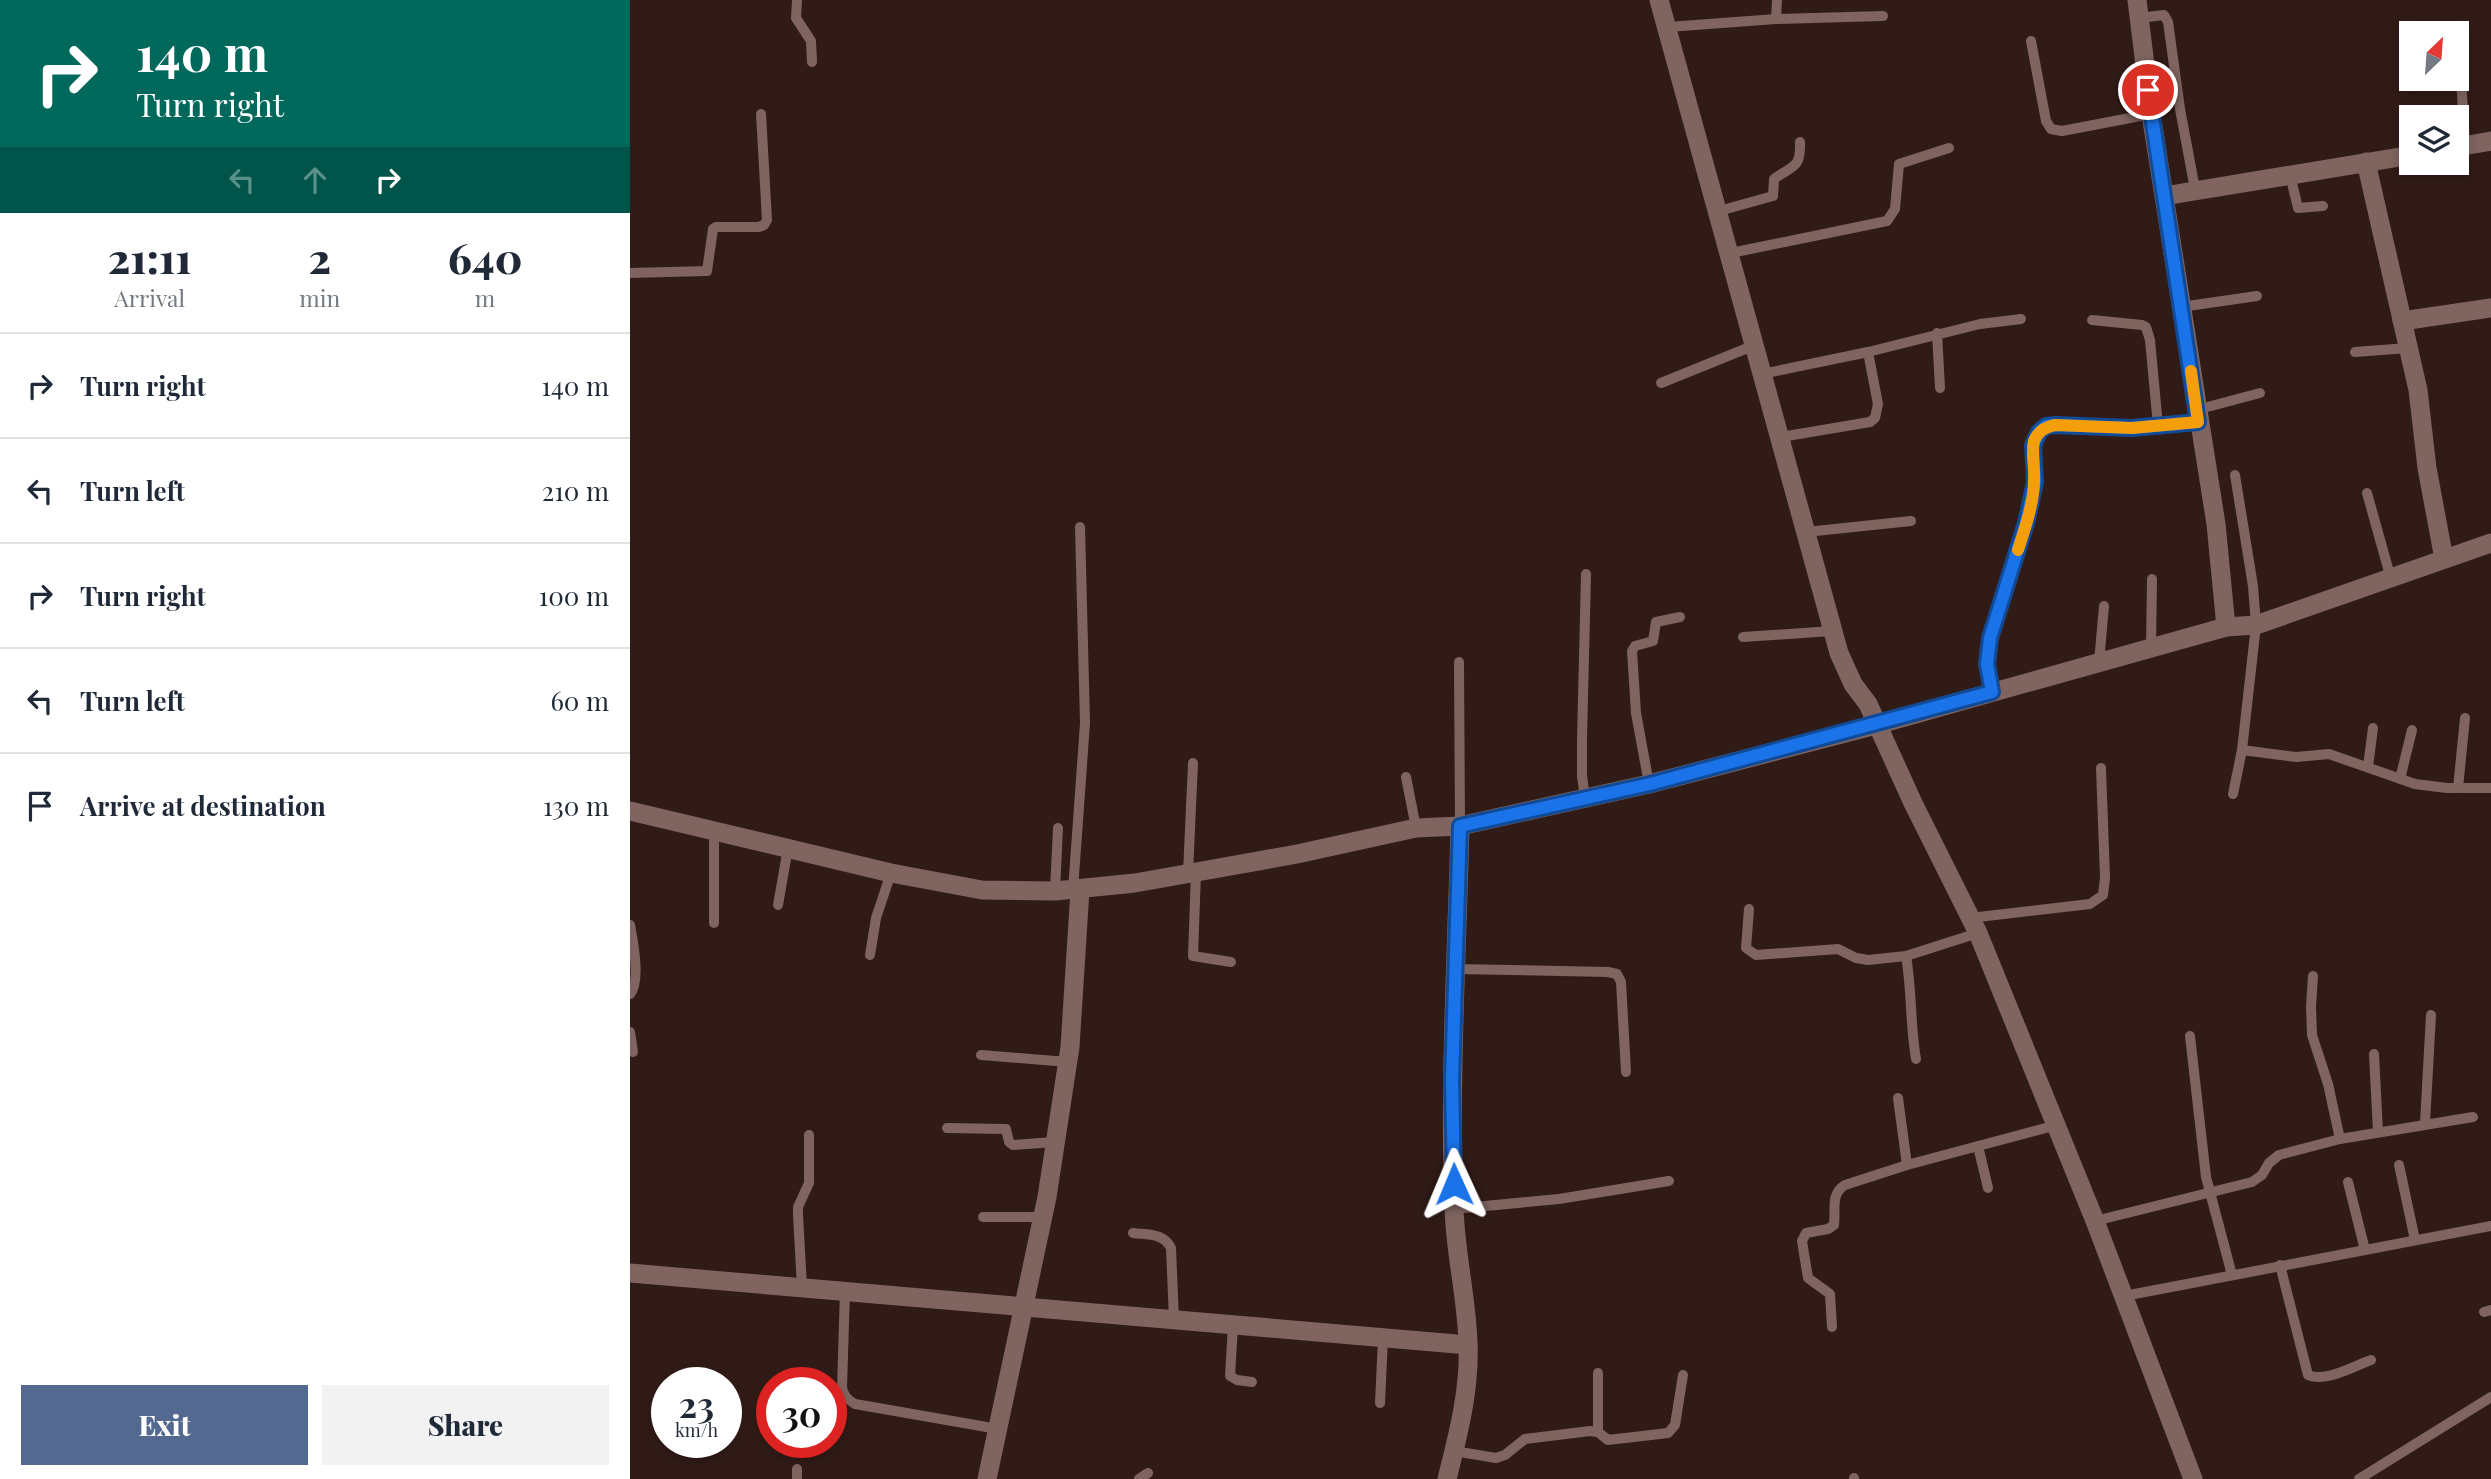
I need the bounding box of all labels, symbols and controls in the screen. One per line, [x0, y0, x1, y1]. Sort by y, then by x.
text: 140 m [136, 19, 268, 84]
north arrow [2399, 21, 2469, 91]
map controls [2399, 21, 2469, 175]
icon: right [21, 28, 112, 119]
pin [2118, 60, 2178, 120]
icon: arrive [2129, 71, 2167, 109]
text: Turn right [136, 82, 284, 125]
button: layers [2399, 105, 2469, 175]
icon: left [223, 161, 261, 199]
icon: ahead [296, 161, 334, 199]
icon: right [369, 161, 407, 199]
text: 21:11 [108, 229, 192, 285]
text: 2 [308, 229, 331, 285]
text: 640 [448, 229, 522, 285]
text: Arrival [114, 282, 185, 313]
text: min [299, 282, 340, 313]
text: m [475, 282, 495, 313]
icon: right [21, 367, 59, 405]
text: Turn right [80, 368, 206, 403]
text: 140 m [541, 368, 609, 403]
icon: left [21, 472, 59, 510]
text: Turn left [80, 473, 185, 508]
text: 210 m [542, 473, 609, 508]
icon: right [21, 577, 59, 615]
text: Turn right [80, 578, 206, 613]
text: 100 m [539, 578, 609, 613]
icon: left [21, 682, 59, 720]
text: Turn left [80, 683, 185, 718]
text: 60 m [550, 683, 609, 718]
icon: arrive [21, 787, 59, 825]
text: Arrive at destination [80, 788, 326, 823]
text: 130 m [543, 788, 609, 823]
position arrow [1417, 1147, 1491, 1221]
speed limit sign: 30 [756, 1367, 847, 1458]
text: 23 [679, 1380, 714, 1427]
button: Exit [21, 1385, 308, 1465]
button: Share [322, 1385, 609, 1465]
text: km/h [675, 1418, 718, 1442]

